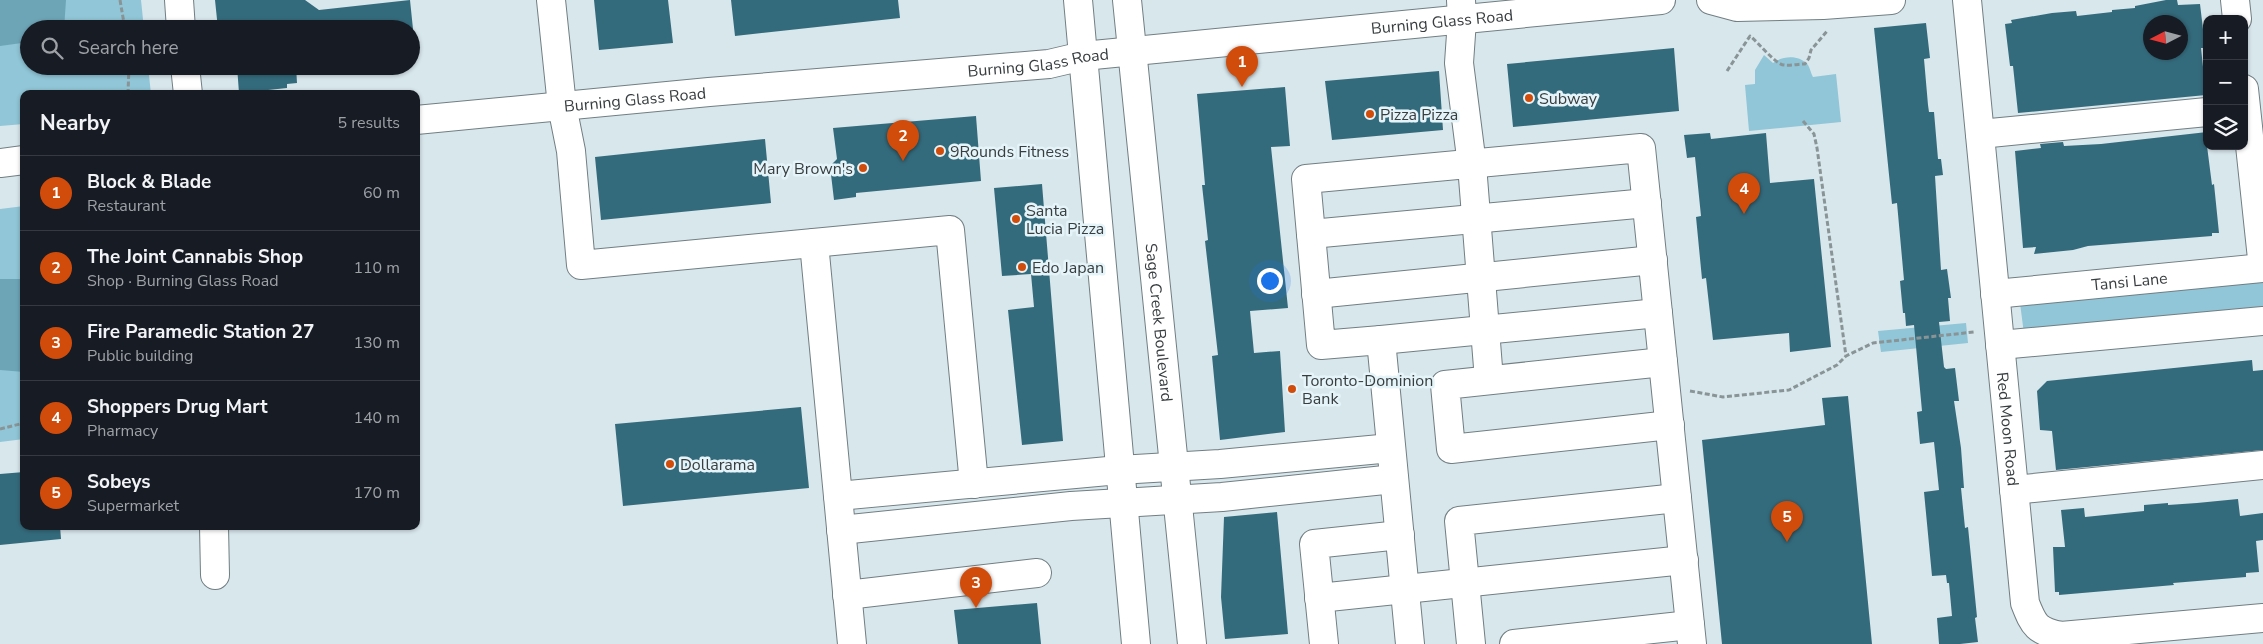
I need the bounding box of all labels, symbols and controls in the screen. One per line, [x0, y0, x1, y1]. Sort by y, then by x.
street label: Burning Glass Road [1370, 4, 1514, 40]
north arrow [2143, 15, 2188, 60]
map controls [2203, 15, 2248, 150]
button: + [2203, 15, 2248, 60]
search box [20, 20, 420, 75]
icon: search [38, 34, 66, 62]
text: Search here [78, 35, 179, 61]
street label: Burning Glass Road [967, 44, 1110, 83]
pin: 1 [1226, 46, 1258, 87]
button: − [2203, 60, 2248, 105]
street label: Burning Glass Road [563, 82, 707, 118]
place label: Subway [1539, 88, 1598, 110]
marker: Subway [1523, 92, 1535, 104]
place label: Pizza Pizza [1380, 104, 1458, 126]
button: layers [2203, 105, 2248, 150]
marker: Pizza Pizza [1364, 108, 1376, 120]
text: Nearby [40, 109, 110, 137]
text: 5 results [338, 112, 400, 134]
pin: 2 [887, 120, 919, 161]
place label: 9Rounds Fitness [950, 141, 1069, 163]
marker: 9Rounds Fitness [934, 145, 946, 157]
place label: Mary Brown's [753, 158, 853, 180]
marker: Mary Brown's [857, 162, 869, 174]
text: Block & Blade [87, 169, 211, 195]
pin: 4 [1728, 173, 1760, 214]
text: 1 [51, 182, 61, 204]
text: 60 m [363, 182, 400, 204]
text: Restaurant [87, 195, 166, 217]
place label: Santa Lucia Pizza [1026, 200, 1104, 240]
marker: Santa Lucia Pizza [1010, 213, 1022, 225]
street label: Sage Creek Boulevard [1140, 242, 1177, 403]
text: The Joint Cannabis Shop [87, 244, 303, 270]
text: 2 [51, 257, 61, 279]
text: 110 m [353, 257, 400, 279]
place label: Edo Japan [1032, 257, 1104, 279]
marker: Edo Japan [1016, 261, 1028, 273]
street label: Tansi Lane [2090, 267, 2169, 297]
your location [1257, 268, 1283, 294]
text: Shop · Burning Glass Road [87, 270, 278, 292]
text: Fire Paramedic Station 27 [87, 319, 314, 345]
text: 3 [51, 332, 61, 354]
text: 130 m [353, 332, 400, 354]
text: Public building [87, 345, 193, 367]
place label: Toronto-Dominion Bank [1302, 370, 1433, 410]
street label: Red Moon Road [1991, 371, 2024, 487]
marker: Toronto-Dominion Bank [1286, 383, 1298, 395]
text: Shoppers Drug Mart [87, 394, 268, 420]
text: 4 [51, 407, 61, 429]
text: 140 m [353, 407, 400, 429]
text: Pharmacy [87, 420, 158, 442]
place label: Dollarama [680, 454, 755, 476]
marker: Dollarama [664, 458, 676, 470]
text: Sobeys [87, 469, 151, 495]
text: 5 [51, 482, 61, 504]
text: 170 m [353, 482, 400, 504]
text: Supermarket [87, 495, 179, 517]
pin: 5 [1771, 501, 1803, 542]
pin: 3 [960, 567, 992, 608]

